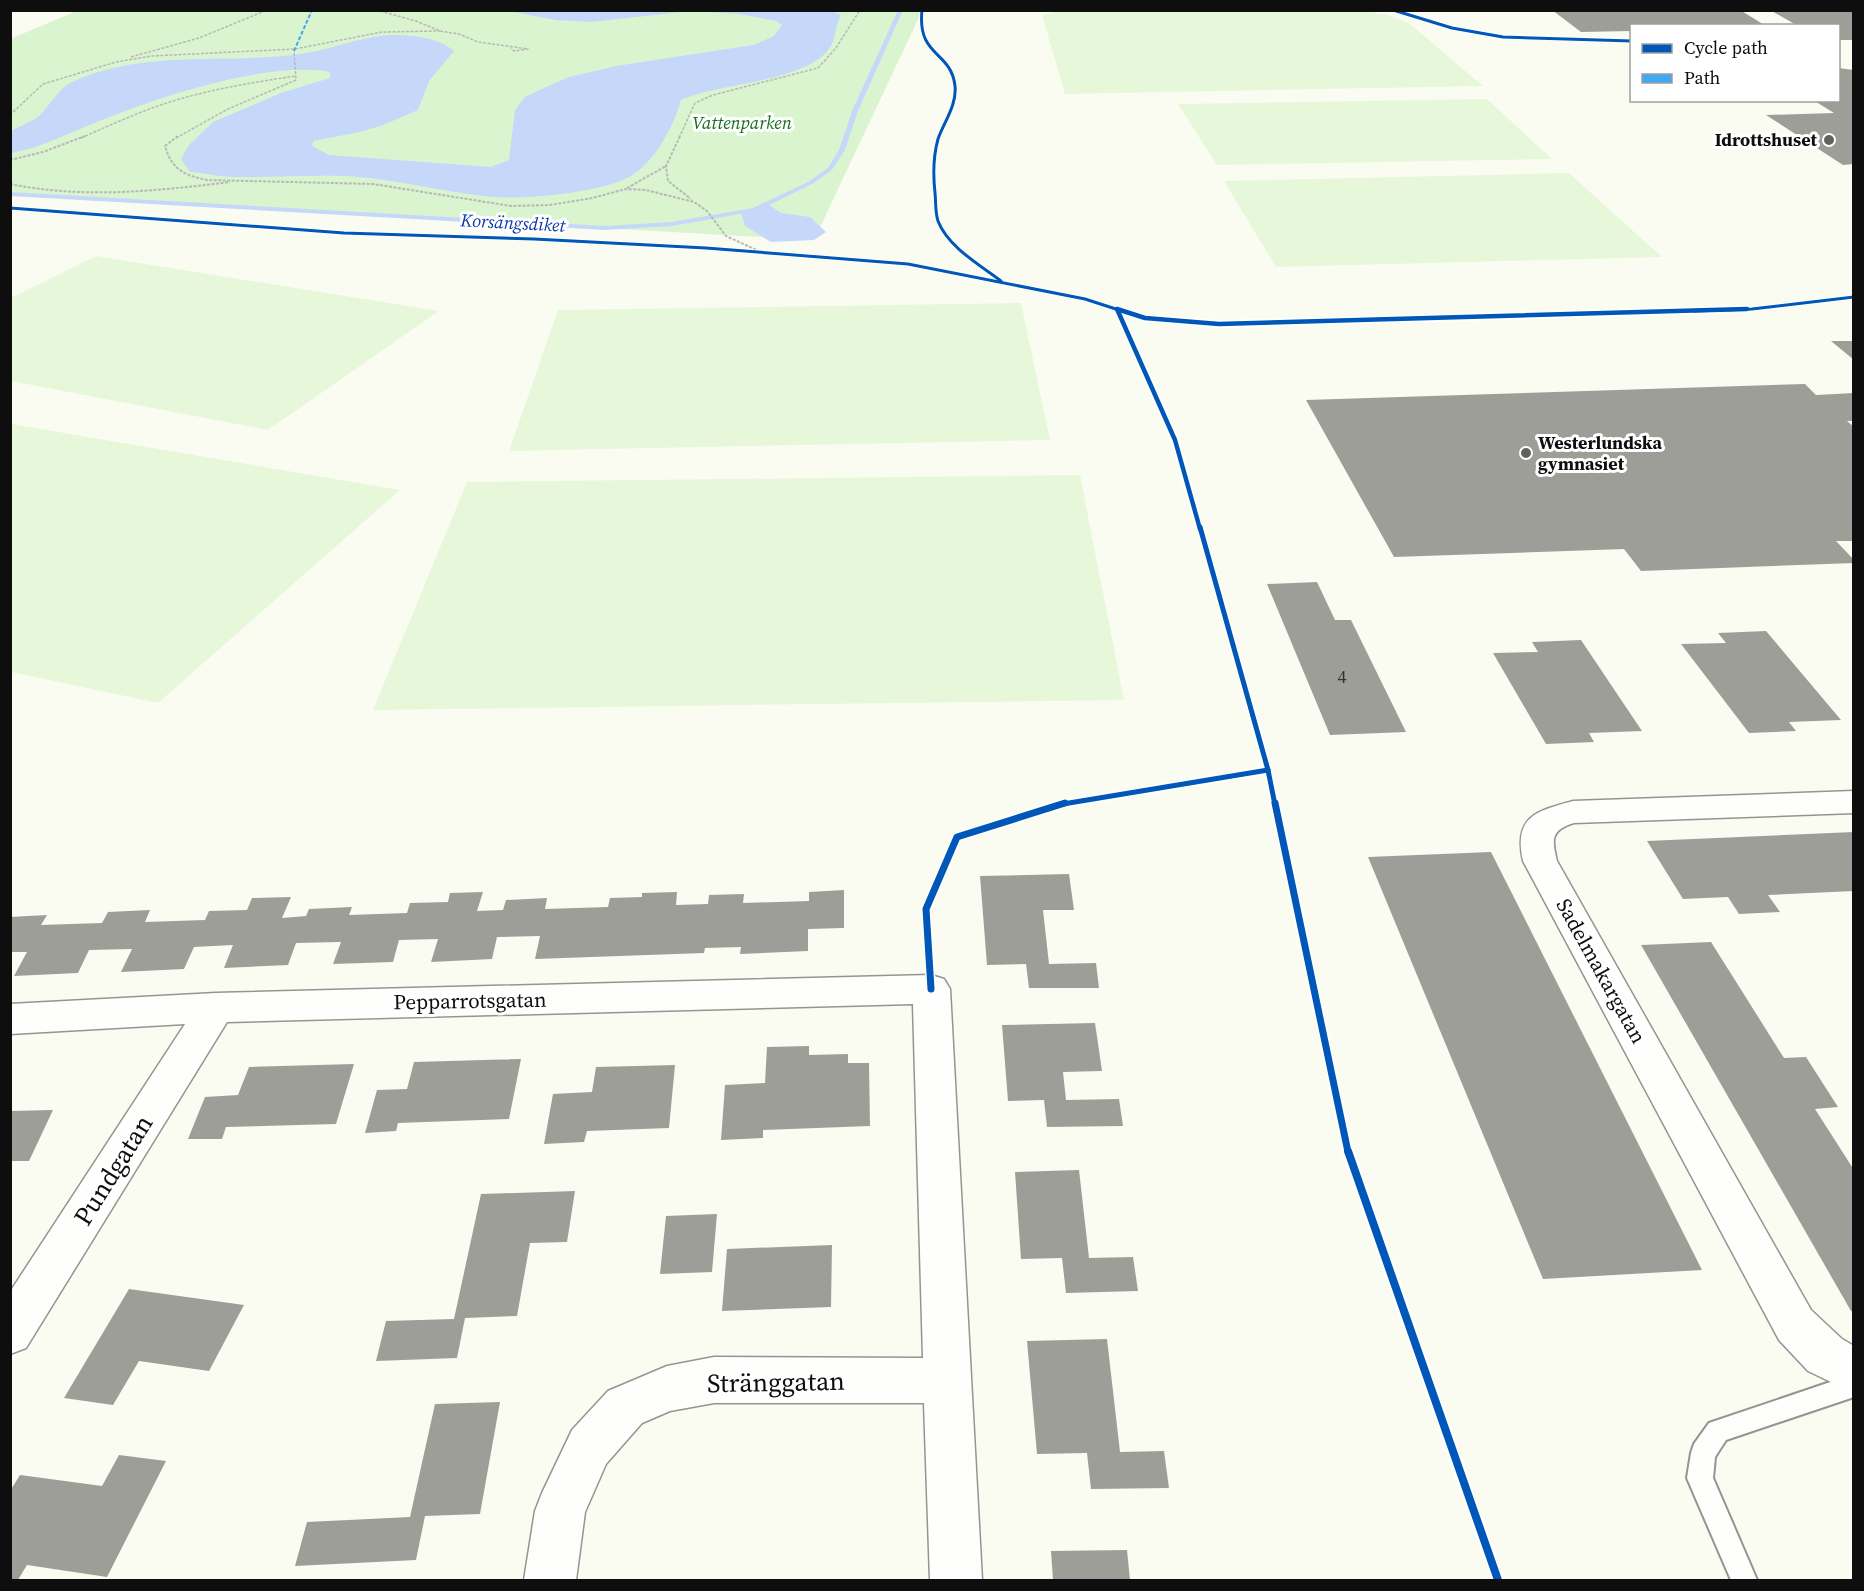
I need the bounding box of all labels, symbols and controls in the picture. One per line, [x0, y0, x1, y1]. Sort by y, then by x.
legend [1630, 24, 1840, 102]
text: Cycle path [1684, 35, 1768, 60]
text: Path [1684, 65, 1721, 90]
park label: Vattenparken [692, 110, 792, 135]
place label: Idrottshuset [1715, 127, 1818, 152]
marker: Idrottshuset [1822, 133, 1836, 147]
water label: Korsängsdiket [459, 207, 567, 238]
place label: Westerlundska gymnasiet [1538, 430, 1662, 476]
marker: Westerlundska gymnasiet [1519, 446, 1533, 460]
house number: 4 [1338, 664, 1347, 689]
street label: Sadelmakargatan [1550, 893, 1653, 1049]
street label: Pepparrotsgatan [393, 985, 547, 1016]
street label: Pundgatan [65, 1108, 161, 1232]
street label: Stränggatan [707, 1363, 845, 1401]

